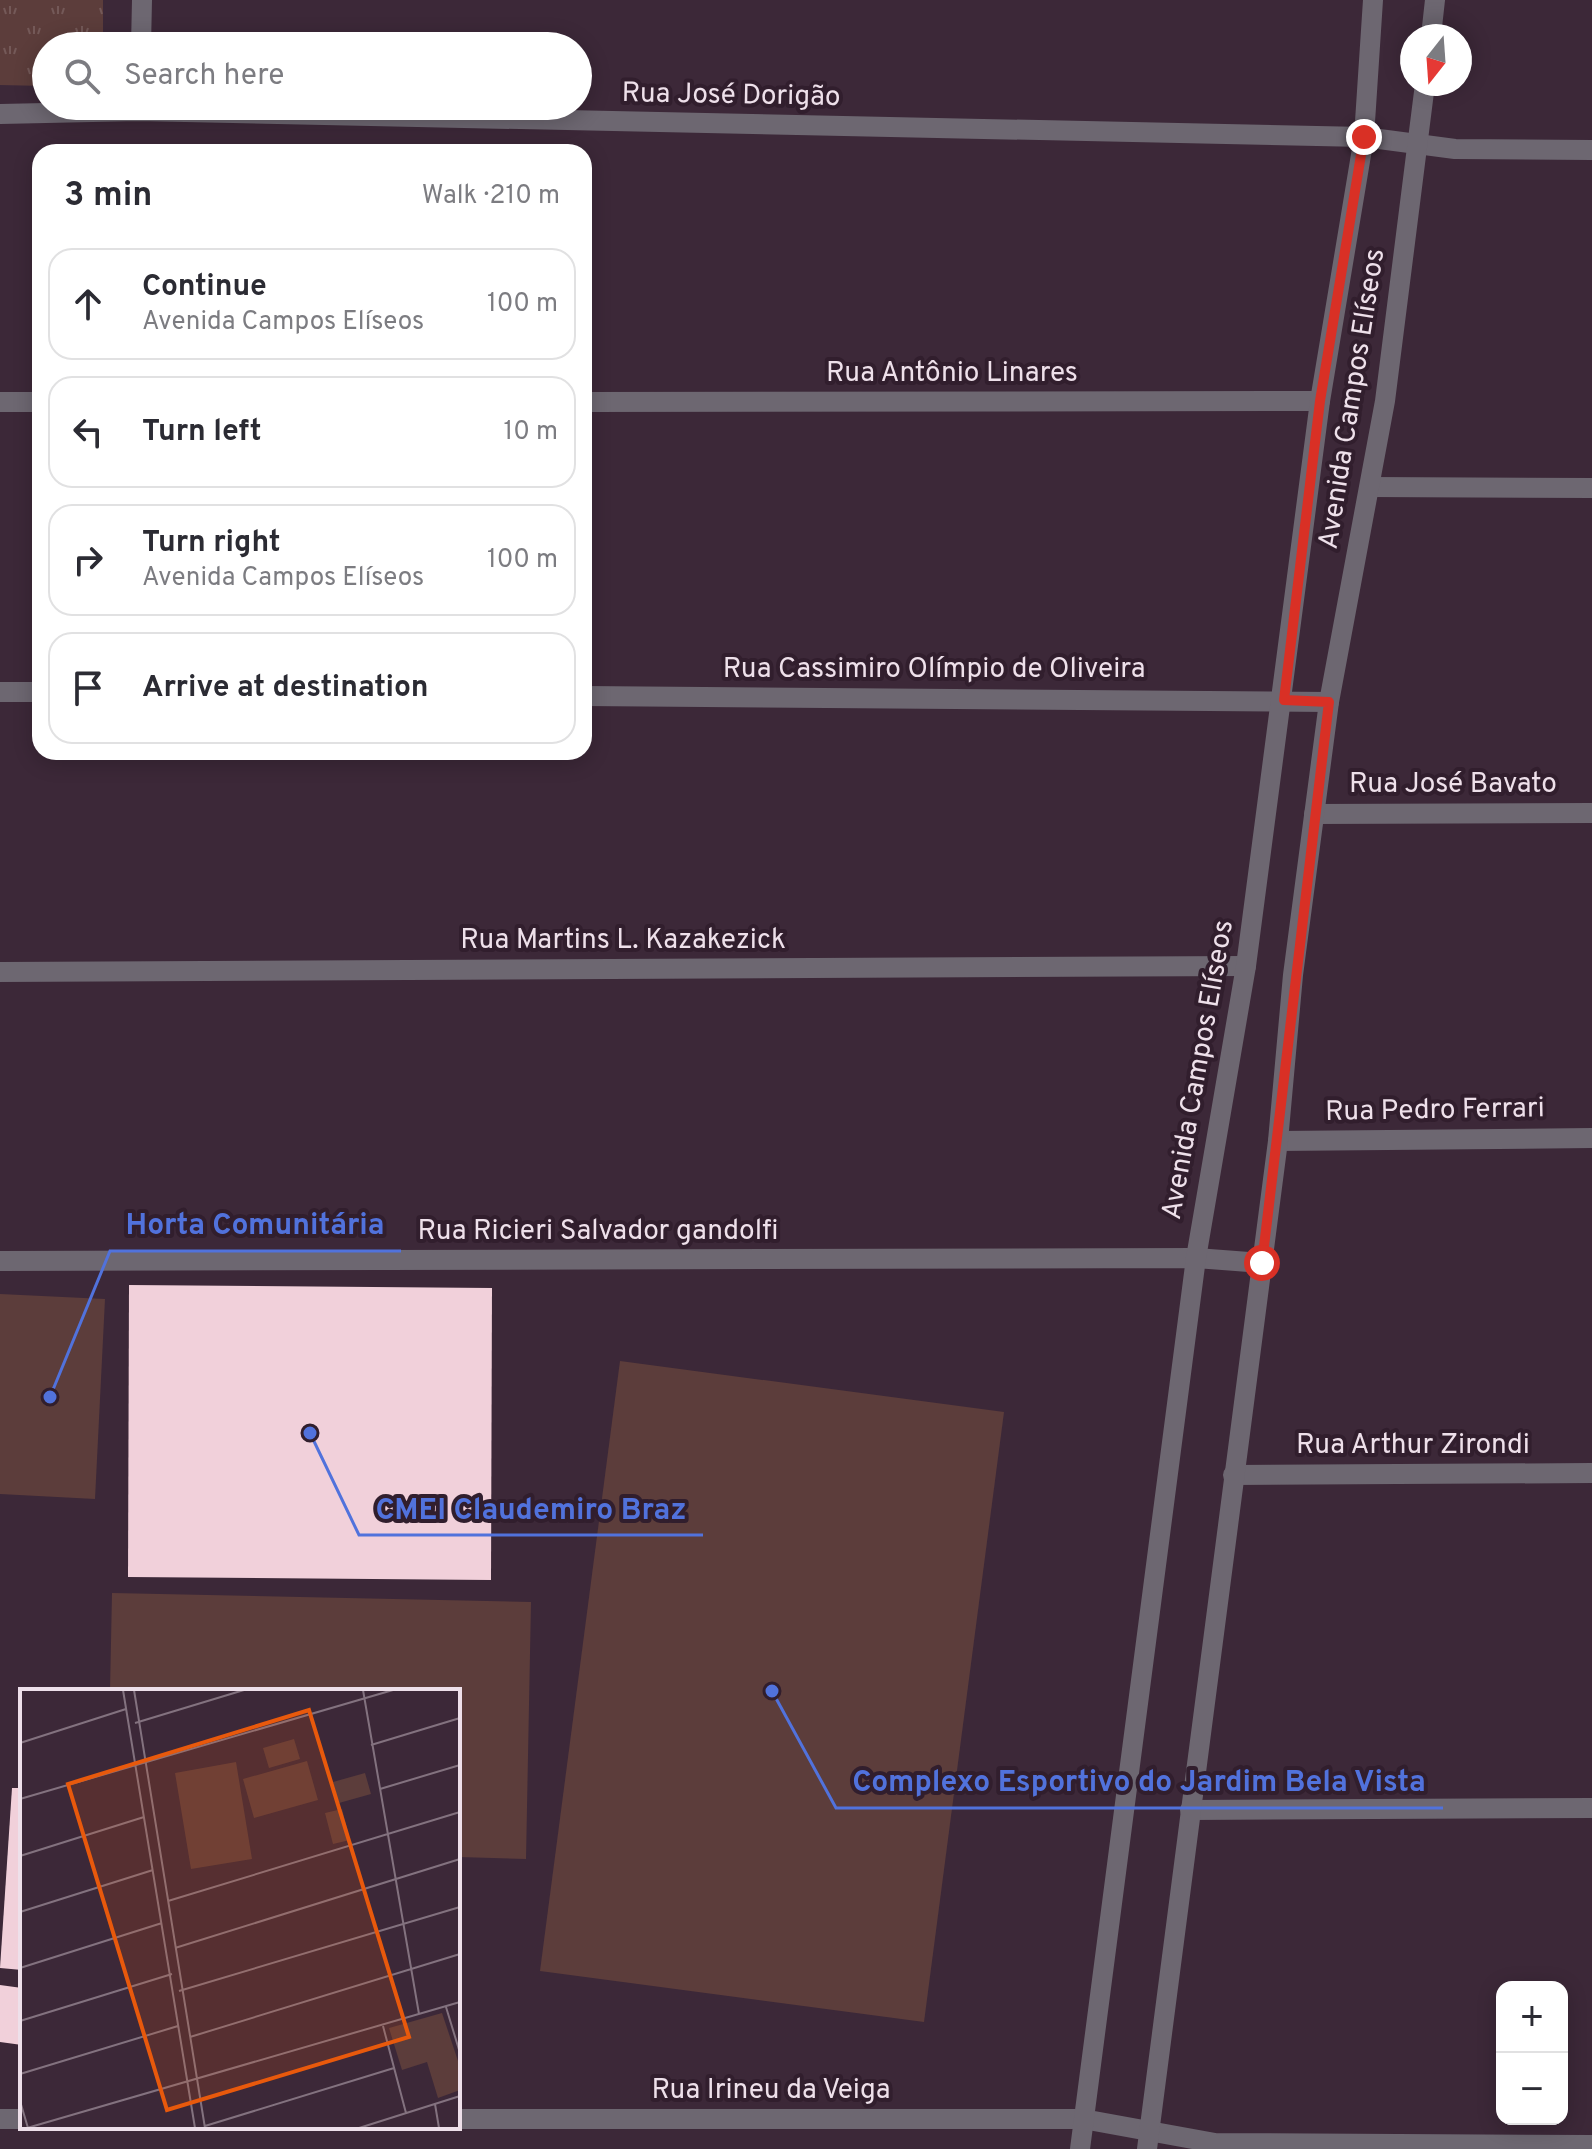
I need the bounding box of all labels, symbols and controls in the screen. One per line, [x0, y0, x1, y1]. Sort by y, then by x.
north arrow [1400, 24, 1472, 96]
search box [32, 32, 592, 120]
icon: search [60, 54, 104, 98]
text: Search here [124, 58, 284, 95]
street label: Rua José Dorigão [621, 76, 841, 116]
route end [1346, 119, 1382, 155]
text: 3 min [64, 175, 152, 218]
text: Walk · 210 m [422, 180, 560, 213]
street label: Avenida Campos Elíseos [1311, 246, 1395, 552]
text: Continue [142, 269, 267, 306]
icon: ahead [66, 282, 110, 326]
text: 100 m [487, 288, 558, 321]
text: Avenida Campos Elíseos [142, 306, 424, 339]
street label: Rua Antônio Linares [826, 356, 1078, 392]
icon: left [66, 410, 110, 454]
text: Turn left [142, 414, 262, 451]
text: 10 m [503, 416, 558, 449]
text: Turn right [142, 525, 280, 562]
icon: right [66, 538, 110, 582]
text: 100 m [487, 544, 558, 577]
text: Avenida Campos Elíseos [142, 562, 424, 595]
street label: Rua Cassimiro Olímpio de Oliveira [723, 652, 1145, 688]
icon: arrive [66, 666, 110, 710]
text: Arrive at destination [142, 670, 428, 707]
street label: Rua José Bavato [1349, 767, 1557, 803]
street label: Avenida Campos Elíseos [1155, 917, 1243, 1223]
street label: Rua Martins L. Kazakezick [460, 923, 786, 959]
street label: Rua Pedro Ferrari [1325, 1091, 1545, 1131]
callout: Horta Comunitária [110, 1197, 401, 1251]
text: Horta Comunitária [126, 1208, 384, 1245]
street label: Rua Ricieri Salvador gandolfi [418, 1214, 778, 1250]
route start [1244, 1245, 1280, 1281]
street label: Rua Arthur Zirondi [1296, 1428, 1530, 1464]
callout: CMEI Claudemiro Braz [359, 1481, 703, 1535]
text: CMEI Claudemiro Braz [375, 1493, 687, 1530]
inset map [20, 1689, 460, 2129]
callout: Complexo Esportivo do Jardim Bela Vista [836, 1754, 1443, 1808]
text: Complexo Esportivo do Jardim Bela Vista [852, 1765, 1426, 1802]
map controls [1496, 1981, 1568, 2125]
button: + [1496, 1981, 1568, 2053]
button: − [1496, 2053, 1568, 2125]
street label: Rua Irineu da Veiga [651, 2073, 891, 2109]

